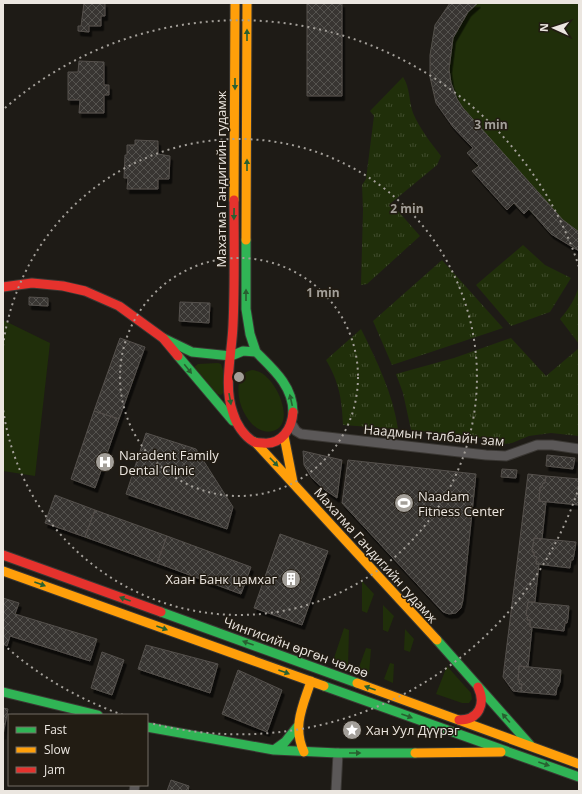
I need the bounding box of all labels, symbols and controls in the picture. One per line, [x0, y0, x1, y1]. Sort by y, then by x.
north arrow [534, 8, 574, 48]
text: N [536, 23, 551, 32]
one-way arrow [244, 28, 250, 41]
one-way arrow [232, 78, 238, 91]
street label: Махатма Гандигийн гудамж [212, 90, 230, 267]
text: 3 min [474, 116, 508, 133]
one-way arrow [244, 158, 250, 171]
text: 2 min [390, 200, 424, 217]
one-way arrow [231, 208, 237, 221]
text: 1 min [306, 284, 340, 301]
one-way arrow [243, 288, 249, 301]
one-way arrow [184, 363, 193, 374]
centre of rings [232, 370, 246, 384]
one-way arrow [227, 393, 233, 405]
one-way arrow [287, 393, 293, 406]
street label: Наадмын талбайн зам [363, 420, 505, 450]
place label: Naradent Family Dental Clinic [119, 446, 219, 479]
hospital icon: Naradent Family Dental Clinic [94, 451, 116, 473]
one-way arrow [269, 457, 279, 467]
street label: Махатма Гандигийн гудамж [310, 483, 442, 627]
place label: Naadam Fitness Center [418, 487, 505, 520]
sports icon: Naadam Fitness Center [393, 492, 415, 514]
building icon: Хаан Банк цамхаг [280, 568, 302, 590]
place label: Хаан Банк цамхаг [165, 570, 277, 588]
one-way arrow [34, 581, 46, 587]
one-way arrow [119, 596, 131, 602]
street label: Чингисийн өргөн чөлөө [221, 612, 371, 682]
one-way arrow [157, 625, 169, 631]
one-way arrow [241, 640, 253, 646]
one-way arrow [279, 669, 291, 675]
one-way arrow [364, 684, 376, 690]
one-way arrow [502, 712, 511, 723]
one-way arrow [401, 713, 413, 719]
legend [8, 714, 148, 786]
place icon: Хан Уул Дүүрэг [341, 719, 363, 741]
text: Fast [44, 721, 67, 738]
place label: Хан Уул Дүүрэг [366, 721, 460, 739]
text: Slow [44, 741, 71, 758]
one-way arrow [349, 750, 362, 756]
text: Jam [43, 761, 65, 778]
one-way arrow [538, 762, 550, 768]

